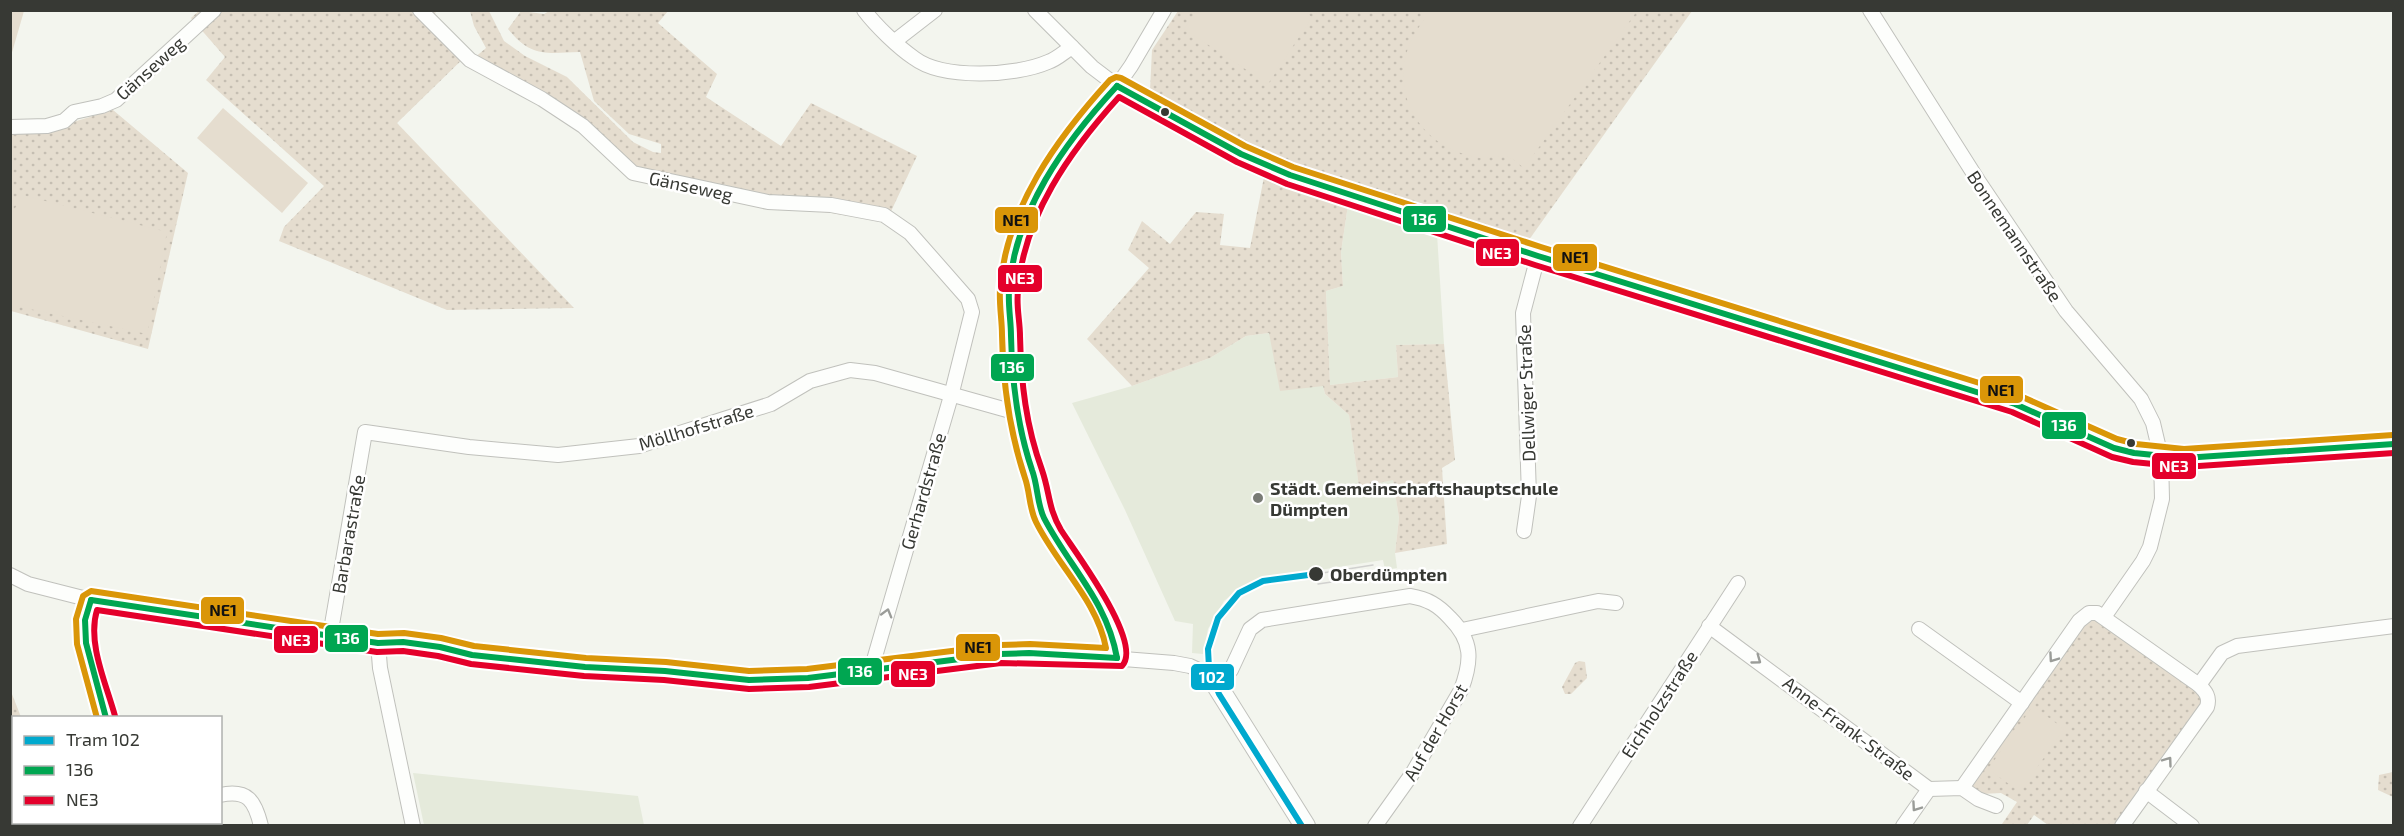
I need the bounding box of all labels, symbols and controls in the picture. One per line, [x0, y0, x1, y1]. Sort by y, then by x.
street label: Gänseweg [111, 31, 189, 105]
unlabelled marker [1159, 106, 1171, 118]
street label: Gänseweg [647, 166, 735, 206]
street label: Bonnemannstraße [1963, 166, 2067, 306]
line badge: 136 [1402, 205, 1447, 233]
line badge: NE1 [994, 206, 1039, 234]
text: 136 [1411, 209, 1437, 228]
text: NE1 [1002, 210, 1030, 229]
line badge: NE3 [1475, 238, 1520, 267]
text: NE3 [1482, 243, 1512, 262]
line badge: NE1 [1552, 243, 1598, 272]
text: NE1 [1561, 247, 1589, 266]
line badge: NE3 [997, 264, 1043, 293]
text: NE3 [1005, 268, 1035, 287]
street label: Dellwiger Straße [1513, 324, 1539, 462]
line badge: 136 [990, 353, 1035, 382]
text: 136 [999, 357, 1025, 376]
line badge: NE1 [1979, 375, 2024, 404]
text: NE1 [1987, 380, 2015, 399]
street label: Möllhofstraße [636, 399, 756, 455]
line badge: 136 [2041, 411, 2087, 440]
text: 136 [2051, 415, 2077, 434]
street label: Gerhardstraße [896, 430, 950, 552]
unlabelled marker [2125, 437, 2137, 449]
line badge: NE3 [2151, 452, 2197, 480]
text: NE3 [2159, 456, 2189, 475]
street label: Barbarastraße [327, 473, 369, 595]
place label: Städt. Gemeinschaftshauptschule Dümpten [1270, 477, 1558, 520]
marker: Städt. Gemeinschaftshauptschule Dümpten [1251, 491, 1265, 505]
place label: Oberdümpten [1330, 563, 1447, 585]
marker: Oberdümpten [1307, 565, 1325, 583]
line badge: NE1 [200, 596, 245, 625]
text: NE1 [209, 600, 237, 619]
one-way arrow [880, 608, 892, 619]
line badge: 136 [324, 624, 369, 653]
line badge: NE3 [273, 625, 319, 654]
text: 136 [334, 628, 360, 647]
text: NE3 [281, 630, 311, 649]
line badge: NE1 [955, 633, 1001, 662]
text: NE1 [964, 637, 992, 656]
street label: Eichholzstraße [1616, 646, 1702, 762]
one-way arrow [2049, 652, 2060, 663]
one-way arrow [1750, 653, 1761, 664]
line badge: 136 [837, 657, 883, 686]
line badge: NE3 [890, 660, 936, 688]
text: 136 [847, 661, 873, 680]
line badge: 102 [1190, 663, 1235, 691]
text: NE3 [898, 664, 928, 683]
text: 102 [1199, 667, 1225, 686]
street label: Anne-Frank-Straße [1779, 671, 1919, 785]
street label: Auf der Horst [1398, 680, 1472, 784]
legend [12, 716, 222, 824]
text: Tram 102 [66, 728, 140, 750]
one-way arrow [2161, 756, 2172, 767]
text: 136 [66, 758, 93, 780]
text: NE3 [66, 788, 99, 810]
one-way arrow [1912, 800, 1923, 811]

